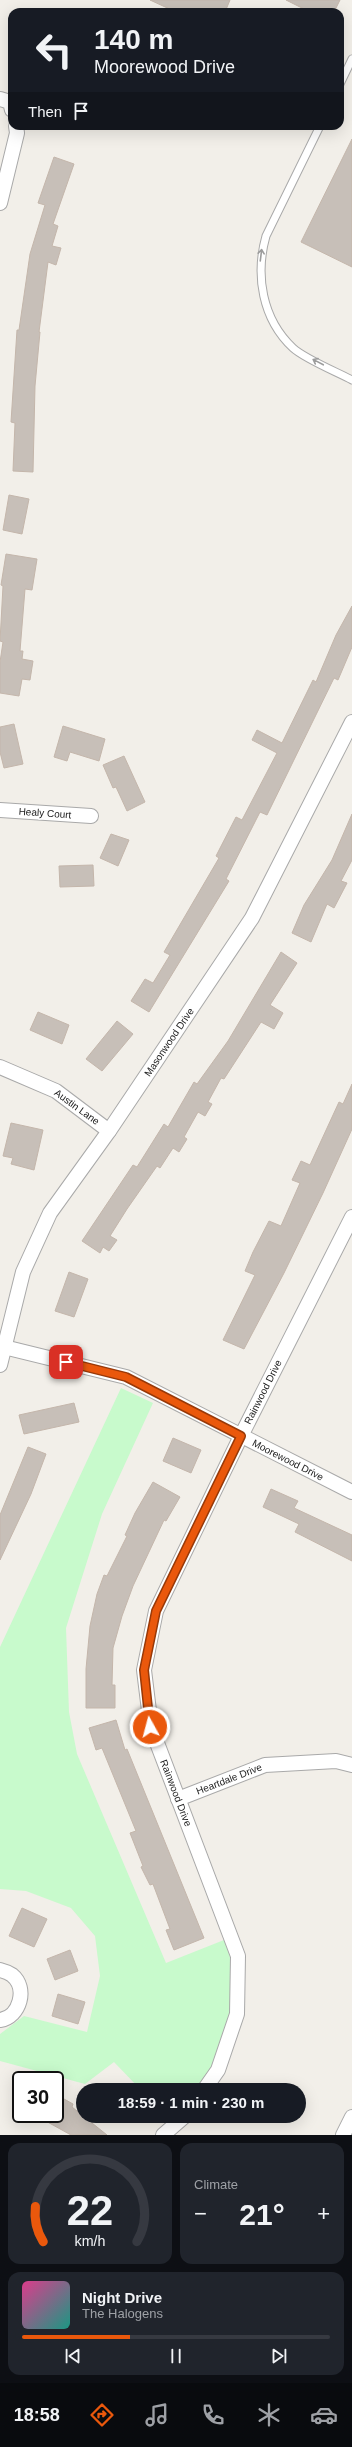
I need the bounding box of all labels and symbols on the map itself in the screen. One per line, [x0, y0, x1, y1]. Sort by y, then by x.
one-way arrow [257, 249, 265, 262]
one-way arrow [312, 358, 324, 365]
street label: Healy Court [18, 806, 72, 820]
street label: Masonwood Drive [142, 1005, 196, 1078]
street label: Austin Lane [52, 1087, 102, 1127]
pin [49, 1345, 83, 1379]
street label: Rainwood Drive [242, 1358, 284, 1426]
street label: Moorewood Drive [251, 1437, 326, 1483]
position arrow [129, 1706, 171, 1748]
street label: Rainwood Drive [158, 1758, 194, 1828]
street label: Heartdale Drive [195, 1761, 264, 1797]
speed limit sign: 30 [12, 2071, 64, 2123]

